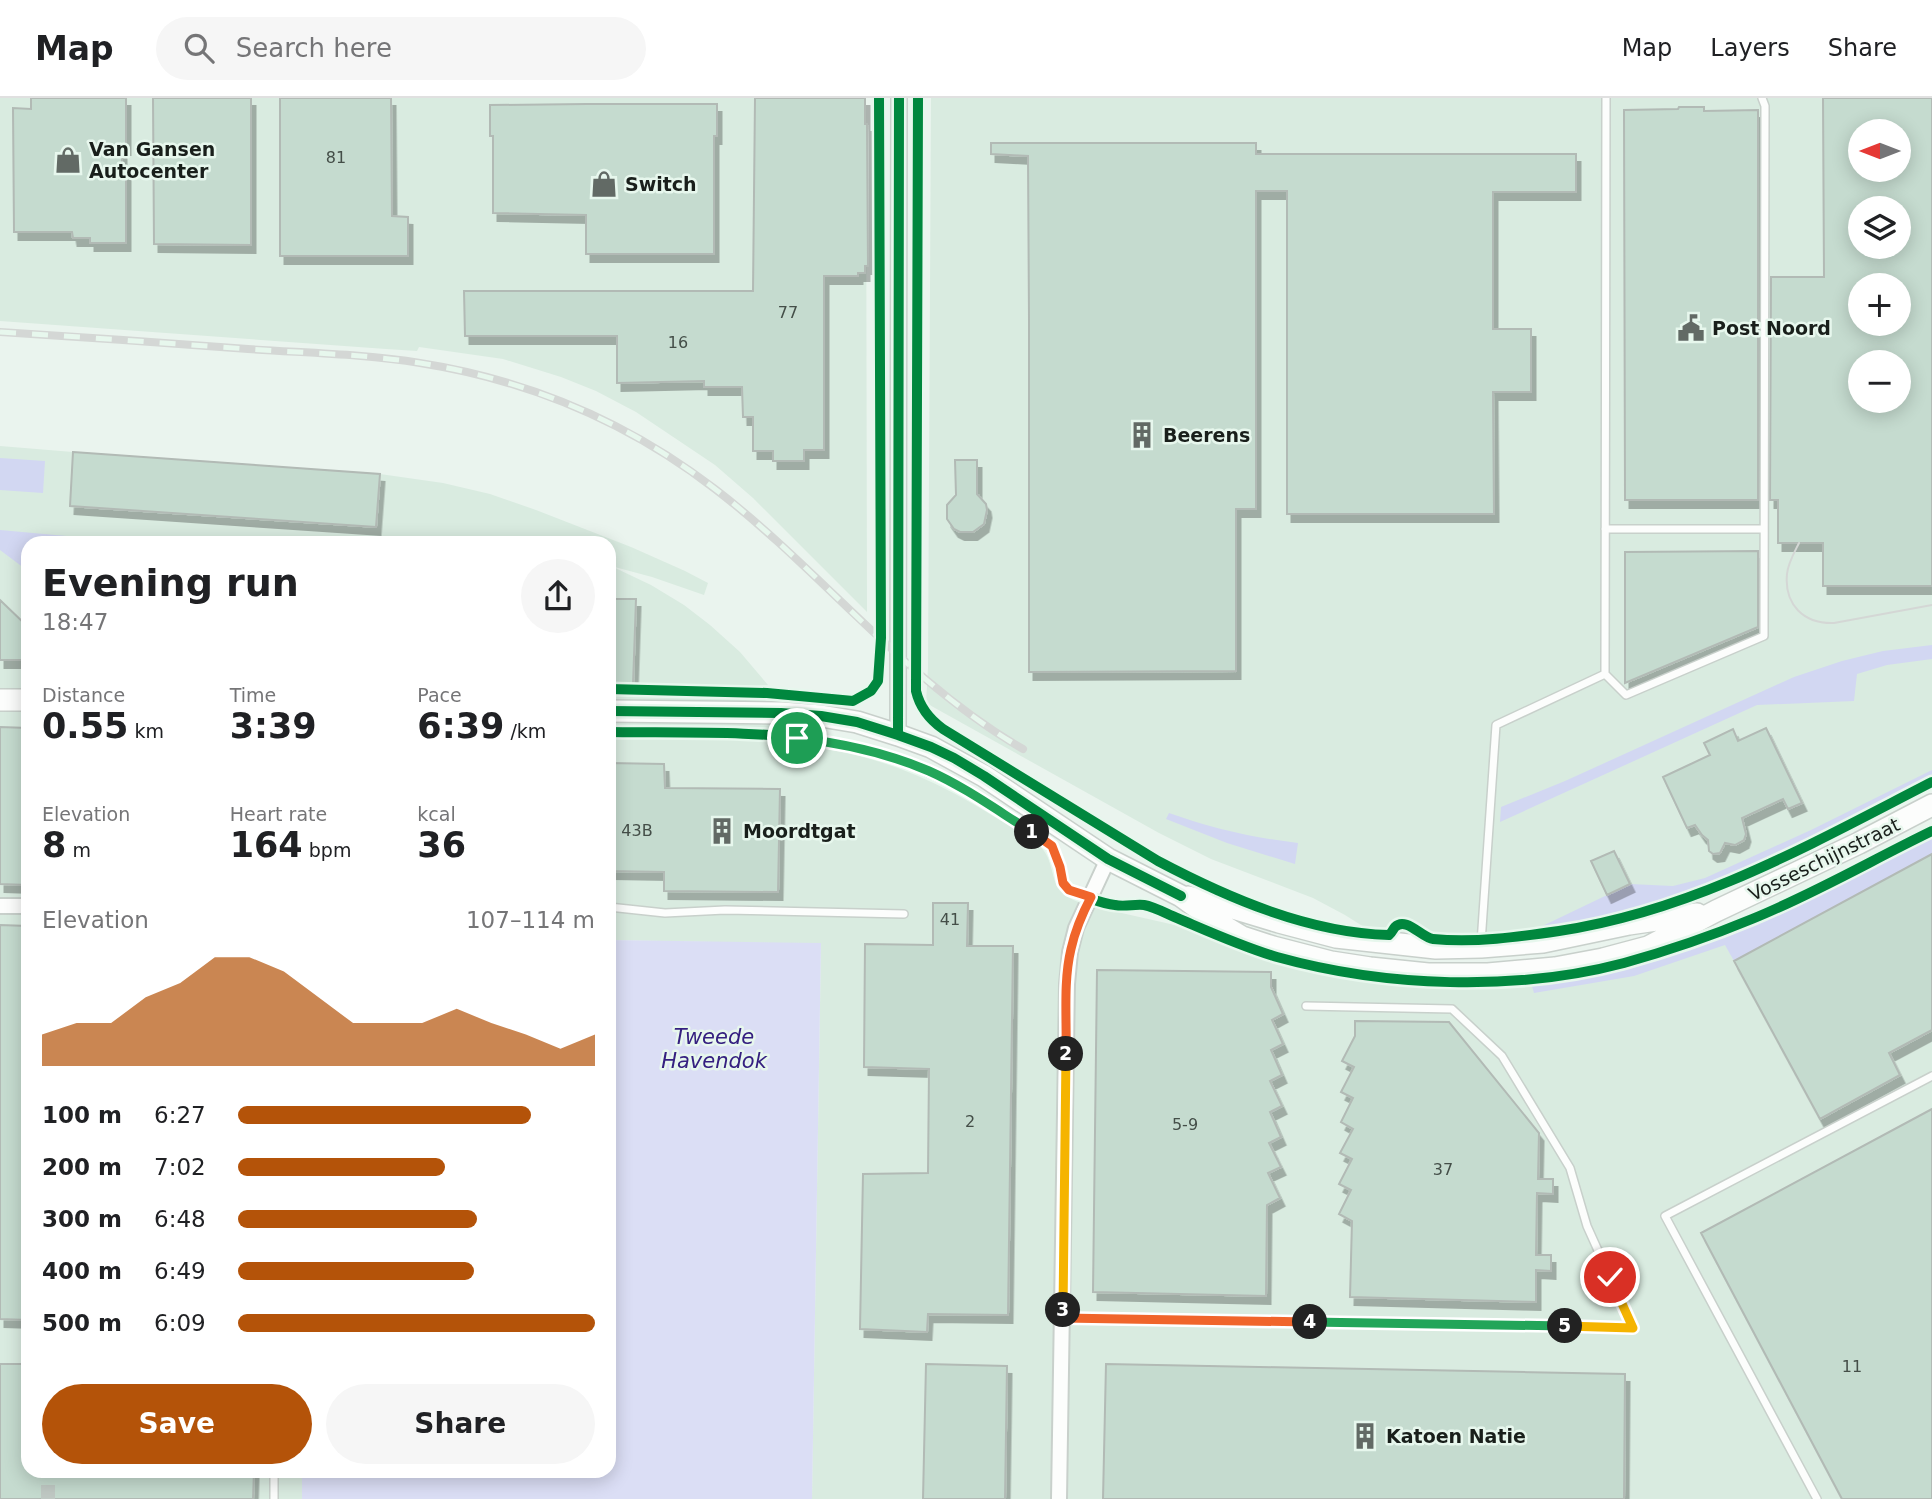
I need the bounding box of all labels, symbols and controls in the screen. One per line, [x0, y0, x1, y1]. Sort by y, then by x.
search box [156, 17, 646, 80]
text: Map [35, 29, 114, 68]
icon: search [180, 29, 218, 67]
text: Search here [236, 33, 392, 63]
text: Map [1622, 34, 1672, 62]
text: Layers [1710, 34, 1790, 62]
text: Share [1828, 34, 1897, 62]
north arrow [1848, 119, 1911, 182]
map controls [1848, 119, 1911, 413]
place label: Van Gansen Autocenter [89, 138, 215, 182]
shop icon: Van Gansen Autocenter [53, 145, 83, 175]
house number: 81 [326, 148, 346, 167]
shop icon: Switch [589, 169, 619, 199]
place label: Switch [625, 173, 697, 195]
button: layers [1848, 196, 1911, 259]
button: + [1848, 273, 1911, 336]
house number: 77 [778, 303, 798, 322]
public building icon: Post Noord [1676, 313, 1706, 343]
place label: Post Noord [1712, 317, 1831, 339]
house number: 16 [668, 333, 688, 352]
button: − [1848, 350, 1911, 413]
building icon: Beerens [1127, 420, 1157, 450]
place label: Beerens [1163, 424, 1250, 446]
button: share [521, 559, 595, 633]
text: Evening run [42, 561, 299, 605]
text: 18:47 [42, 609, 108, 635]
text: Distance [42, 684, 125, 706]
text: Time [230, 684, 276, 706]
text: Pace [417, 684, 462, 706]
text: 0.55 [42, 706, 128, 746]
text: 3:39 [230, 706, 317, 746]
text: 6:39 [417, 706, 504, 746]
pin [767, 708, 827, 768]
icon: arrive [778, 719, 816, 757]
text: km [128, 720, 164, 742]
text: /km [504, 720, 546, 742]
text: Elevation [42, 803, 130, 825]
text: Heart rate [230, 803, 327, 825]
text: kcal [417, 803, 456, 825]
street label: Vosseschijnstraat [1745, 813, 1903, 905]
pin: 1 [1014, 814, 1050, 850]
building icon: Moordtgat [707, 816, 737, 846]
place label: Moordtgat [743, 820, 856, 842]
text: 1 [1025, 820, 1038, 842]
house number: 43B [621, 821, 653, 840]
text: 8 [42, 825, 66, 865]
text: 164 [230, 825, 303, 865]
text: 36 [417, 825, 466, 865]
text: m [66, 839, 91, 861]
text: bpm [303, 839, 351, 861]
text: Elevation [42, 907, 149, 933]
text: 107–114 m [466, 907, 595, 933]
house number: 41 [940, 910, 960, 929]
water label: Tweede Havendok [661, 1025, 768, 1073]
pin: 2 [1048, 1037, 1084, 1072]
text: 2 [1059, 1042, 1072, 1064]
text: 100 m [42, 1102, 122, 1128]
text: 6:27 [154, 1102, 206, 1128]
house number: 2 [965, 1112, 975, 1131]
house number: 5-9 [1172, 1115, 1198, 1134]
text: 200 m [42, 1154, 122, 1180]
text: 7:02 [154, 1154, 206, 1180]
house number: 37 [1433, 1160, 1453, 1179]
text: 300 m [42, 1206, 122, 1232]
text: 6:48 [154, 1206, 206, 1232]
pin [1580, 1247, 1640, 1307]
text: 400 m [42, 1258, 122, 1284]
text: 6:49 [154, 1258, 206, 1284]
icon: check [1591, 1258, 1629, 1296]
pin: 3 [1046, 1292, 1080, 1328]
text: 3 [1056, 1298, 1069, 1320]
pin: 4 [1292, 1304, 1328, 1340]
pin: 5 [1548, 1308, 1582, 1344]
text: 500 m [42, 1310, 122, 1336]
text: 6:09 [154, 1310, 206, 1336]
text: 4 [1303, 1310, 1316, 1332]
text: 5 [1558, 1314, 1571, 1336]
house number: 11 [1842, 1357, 1862, 1376]
button: Save [42, 1384, 312, 1464]
button: Share [326, 1384, 595, 1464]
building icon: Katoen Natie [1350, 1421, 1380, 1451]
place label: Katoen Natie [1386, 1425, 1526, 1447]

